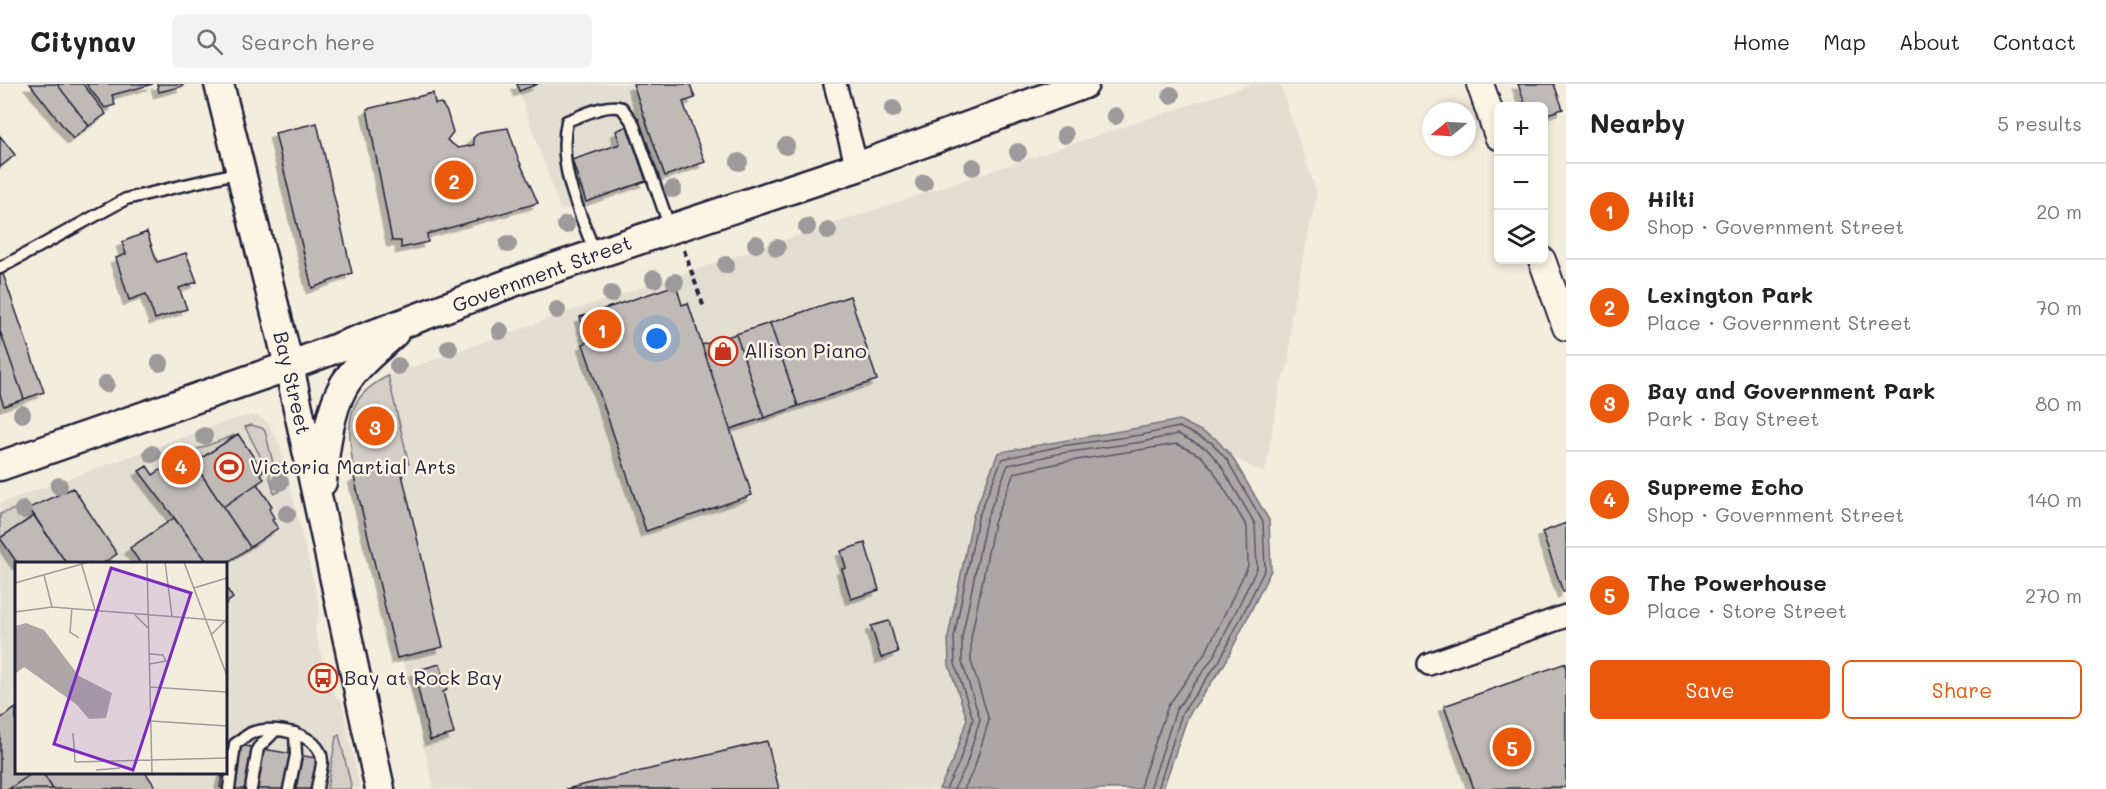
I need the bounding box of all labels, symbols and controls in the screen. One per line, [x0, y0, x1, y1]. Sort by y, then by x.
search box [172, 14, 592, 68]
text: Citynav [30, 23, 136, 59]
icon: search [193, 25, 226, 58]
text: Search here [241, 27, 375, 56]
text: Home [1733, 28, 1790, 55]
text: Map [1823, 28, 1866, 55]
text: About [1899, 28, 1960, 55]
text: Contact [1993, 28, 2076, 55]
north arrow [1422, 102, 1476, 156]
map controls [1494, 102, 1548, 264]
button: + [1494, 102, 1548, 156]
text: Nearby [1590, 106, 1685, 140]
text: 5 results [1997, 110, 2082, 136]
button: − [1494, 156, 1548, 210]
pin: 2 [434, 158, 474, 202]
text: Hilti [1647, 184, 1695, 213]
text: 1 [1605, 198, 1614, 224]
text: 20 m [2036, 198, 2082, 224]
button: layers [1494, 210, 1548, 264]
text: Shop · Government Street [1647, 213, 1904, 239]
street label: Government Street [448, 229, 635, 318]
text: Lexington Park [1647, 280, 1813, 309]
text: 2 [1604, 294, 1615, 320]
text: 70 m [2036, 294, 2082, 320]
pin: 1 [582, 306, 622, 352]
text: Place · Government Street [1647, 309, 1911, 335]
your location [642, 324, 671, 353]
street label: Bay Street [268, 329, 317, 437]
shop icon: Allison Piano [707, 335, 739, 367]
place label: Allison Piano [744, 337, 867, 363]
text: Bay and Government Park [1647, 376, 1935, 405]
text: 3 [1604, 390, 1616, 416]
text: 80 m [2035, 390, 2082, 416]
pin: 3 [356, 404, 394, 448]
text: Park · Bay Street [1647, 405, 1819, 431]
pin: 4 [162, 442, 201, 488]
sports icon: Victoria Martial Arts [213, 451, 245, 483]
place label: Victoria Martial Arts [250, 453, 456, 479]
text: Supreme Echo [1647, 472, 1804, 501]
text: 4 [1603, 486, 1616, 512]
text: 140 m [2027, 486, 2082, 512]
text: Shop · Government Street [1647, 501, 1904, 527]
inset map [15, 562, 226, 774]
text: The Powerhouse [1647, 568, 1827, 597]
text: 5 [1604, 582, 1615, 608]
text: 270 m [2025, 582, 2082, 608]
text: Place · Store Street [1647, 597, 1847, 623]
button: Save [1590, 660, 1830, 719]
button: Share [1842, 660, 2082, 719]
bus stop icon: Bay at Rock Bay [307, 662, 339, 694]
place label: Bay at Rock Bay [344, 664, 502, 690]
pin: 5 [1492, 724, 1532, 770]

